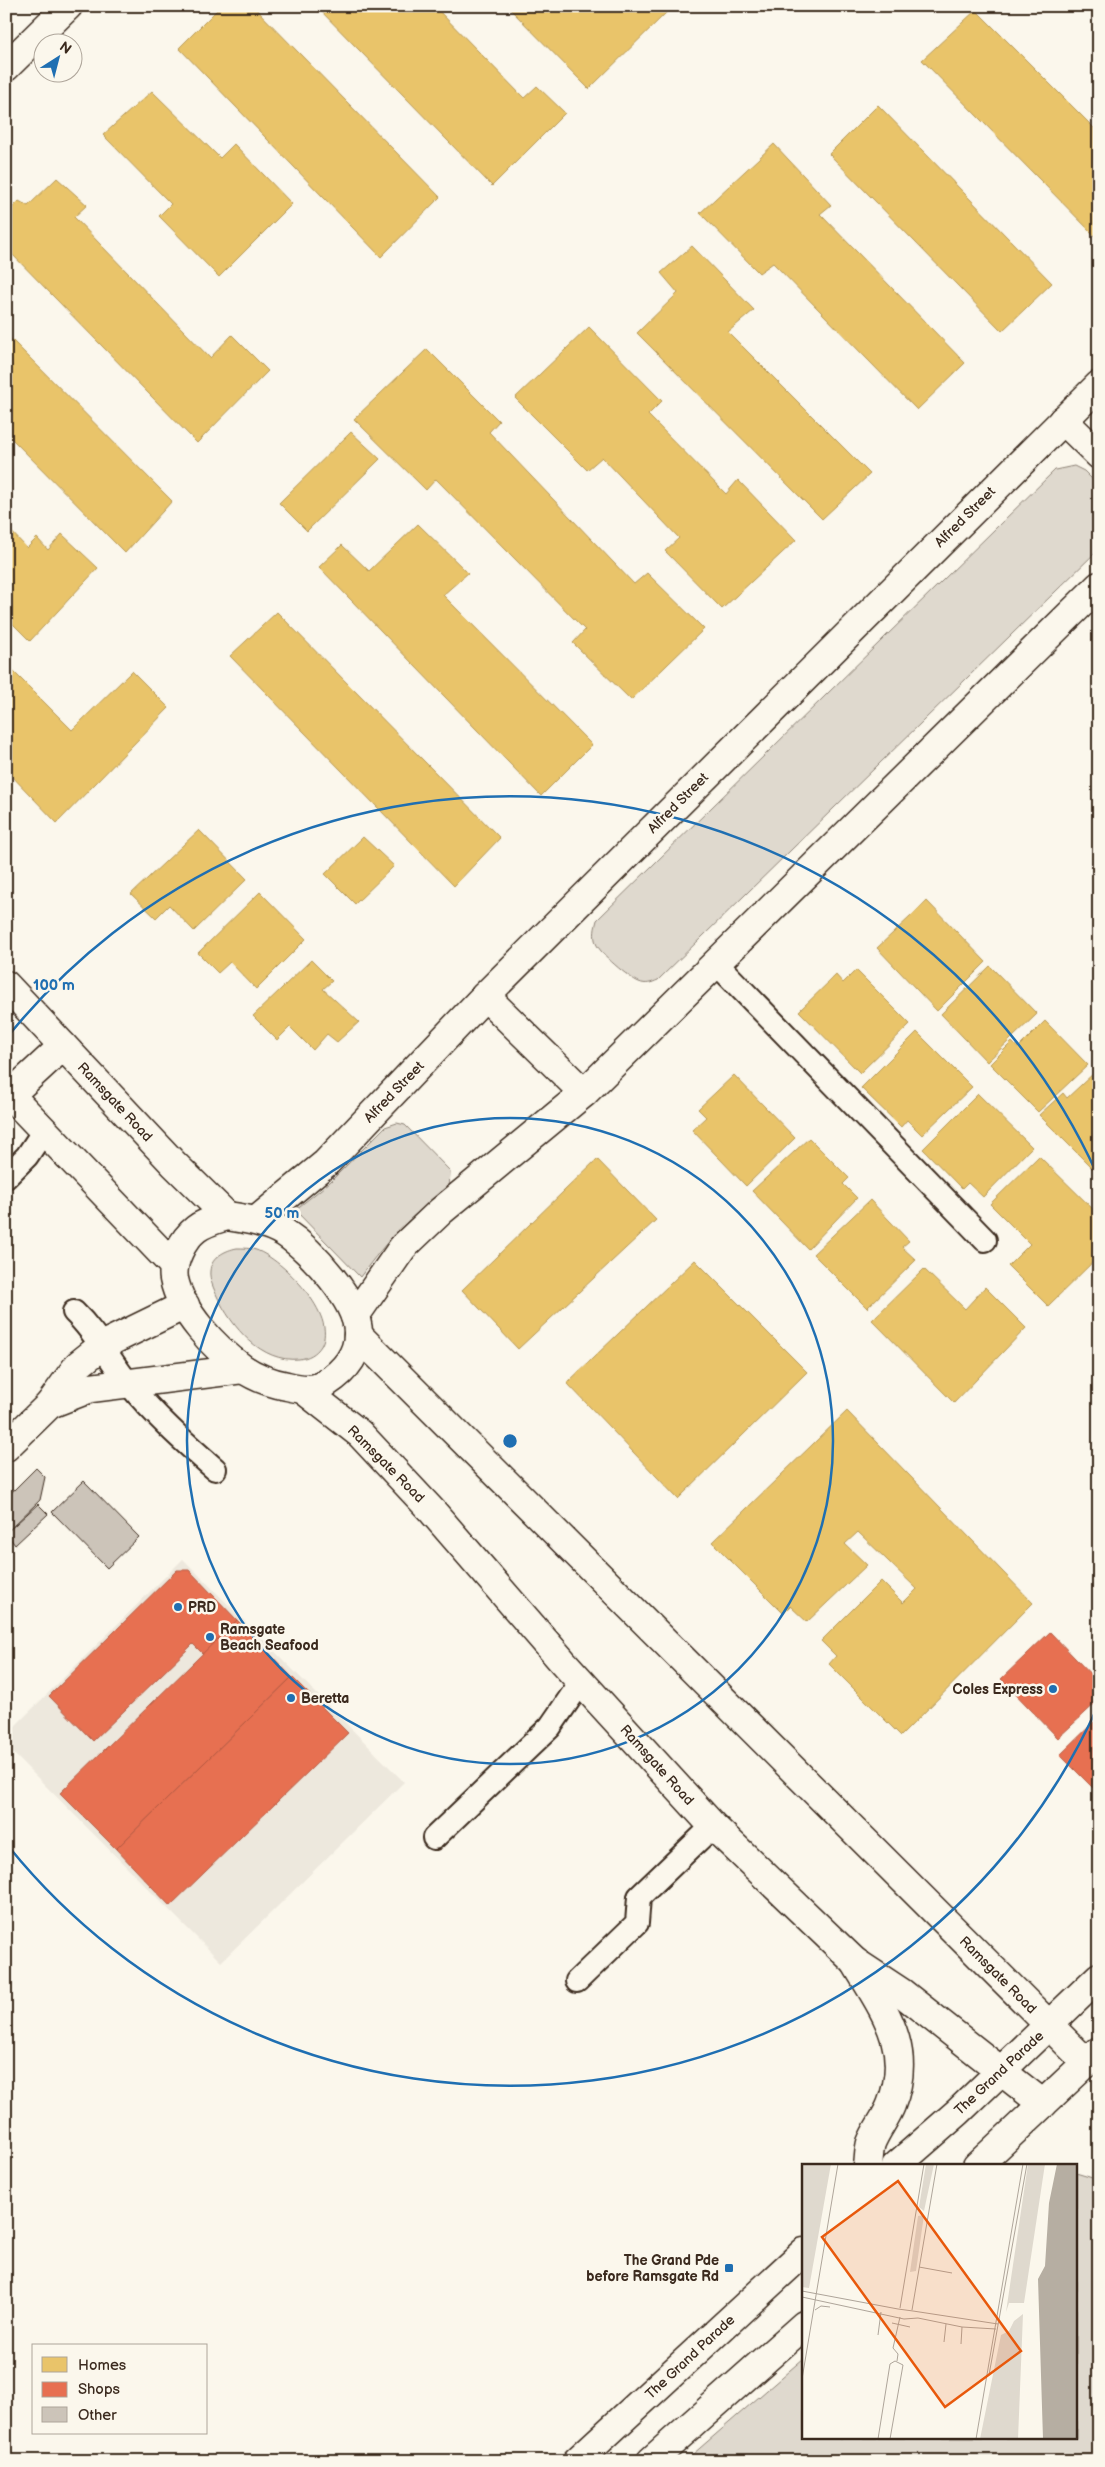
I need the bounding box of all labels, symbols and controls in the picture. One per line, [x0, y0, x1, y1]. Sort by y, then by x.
north arrow [32, 32, 82, 82]
text: N [56, 38, 75, 58]
street label: Alfred Street [931, 483, 999, 551]
street label: Alfred Street [644, 769, 712, 837]
text: 100 m [33, 976, 75, 995]
street label: Alfred Street [360, 1057, 428, 1126]
street label: Ramsgate Road [74, 1059, 156, 1145]
text: 50 m [265, 1204, 300, 1223]
street label: Ramsgate Road [344, 1422, 428, 1506]
centre of rings [501, 1432, 519, 1450]
place label: PRD [188, 1599, 216, 1616]
marker: PRD [172, 1601, 184, 1613]
place label: Ramsgate Beach Seafood [220, 1621, 319, 1654]
marker: Ramsgate Beach Seafood [204, 1631, 216, 1643]
place label: Coles Express [952, 1681, 1043, 1698]
marker: Coles Express [1047, 1683, 1059, 1695]
place label: Beretta [301, 1690, 349, 1707]
marker: Beretta [285, 1692, 297, 1704]
street label: Ramsgate Road [616, 1721, 698, 1809]
street label: Ramsgate Road [956, 1933, 1040, 2017]
street label: The Grand Parade [951, 2027, 1047, 2119]
inset map [802, 2164, 1078, 2440]
place label: The Grand Pde before Ramsgate Rd [586, 2252, 719, 2285]
marker: The Grand Pde before Ramsgate Rd [723, 2262, 735, 2274]
street label: The Grand Parade [642, 2311, 738, 2403]
legend [32, 2344, 208, 2434]
text: Homes [78, 2356, 127, 2375]
text: Shops [78, 2380, 121, 2399]
text: Other [78, 2406, 117, 2425]

